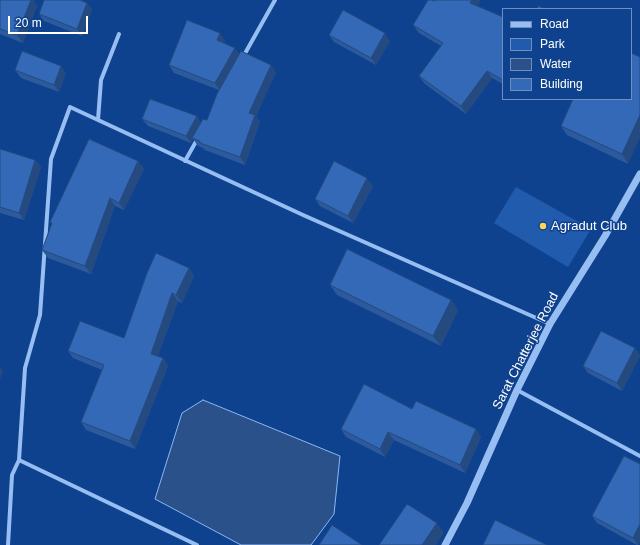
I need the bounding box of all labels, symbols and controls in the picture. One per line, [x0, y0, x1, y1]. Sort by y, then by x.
scale bar [10, 8, 90, 34]
legend [502, 8, 632, 100]
text: 20 m [15, 16, 42, 30]
text: Road [540, 17, 569, 31]
text: Park [540, 37, 565, 51]
text: Water [540, 57, 572, 71]
text: Building [540, 77, 583, 91]
place label: Agradut Club [551, 218, 627, 234]
marker: Agradut Club [538, 221, 548, 231]
street label: Sarat Chatterjee Road [490, 290, 562, 412]

